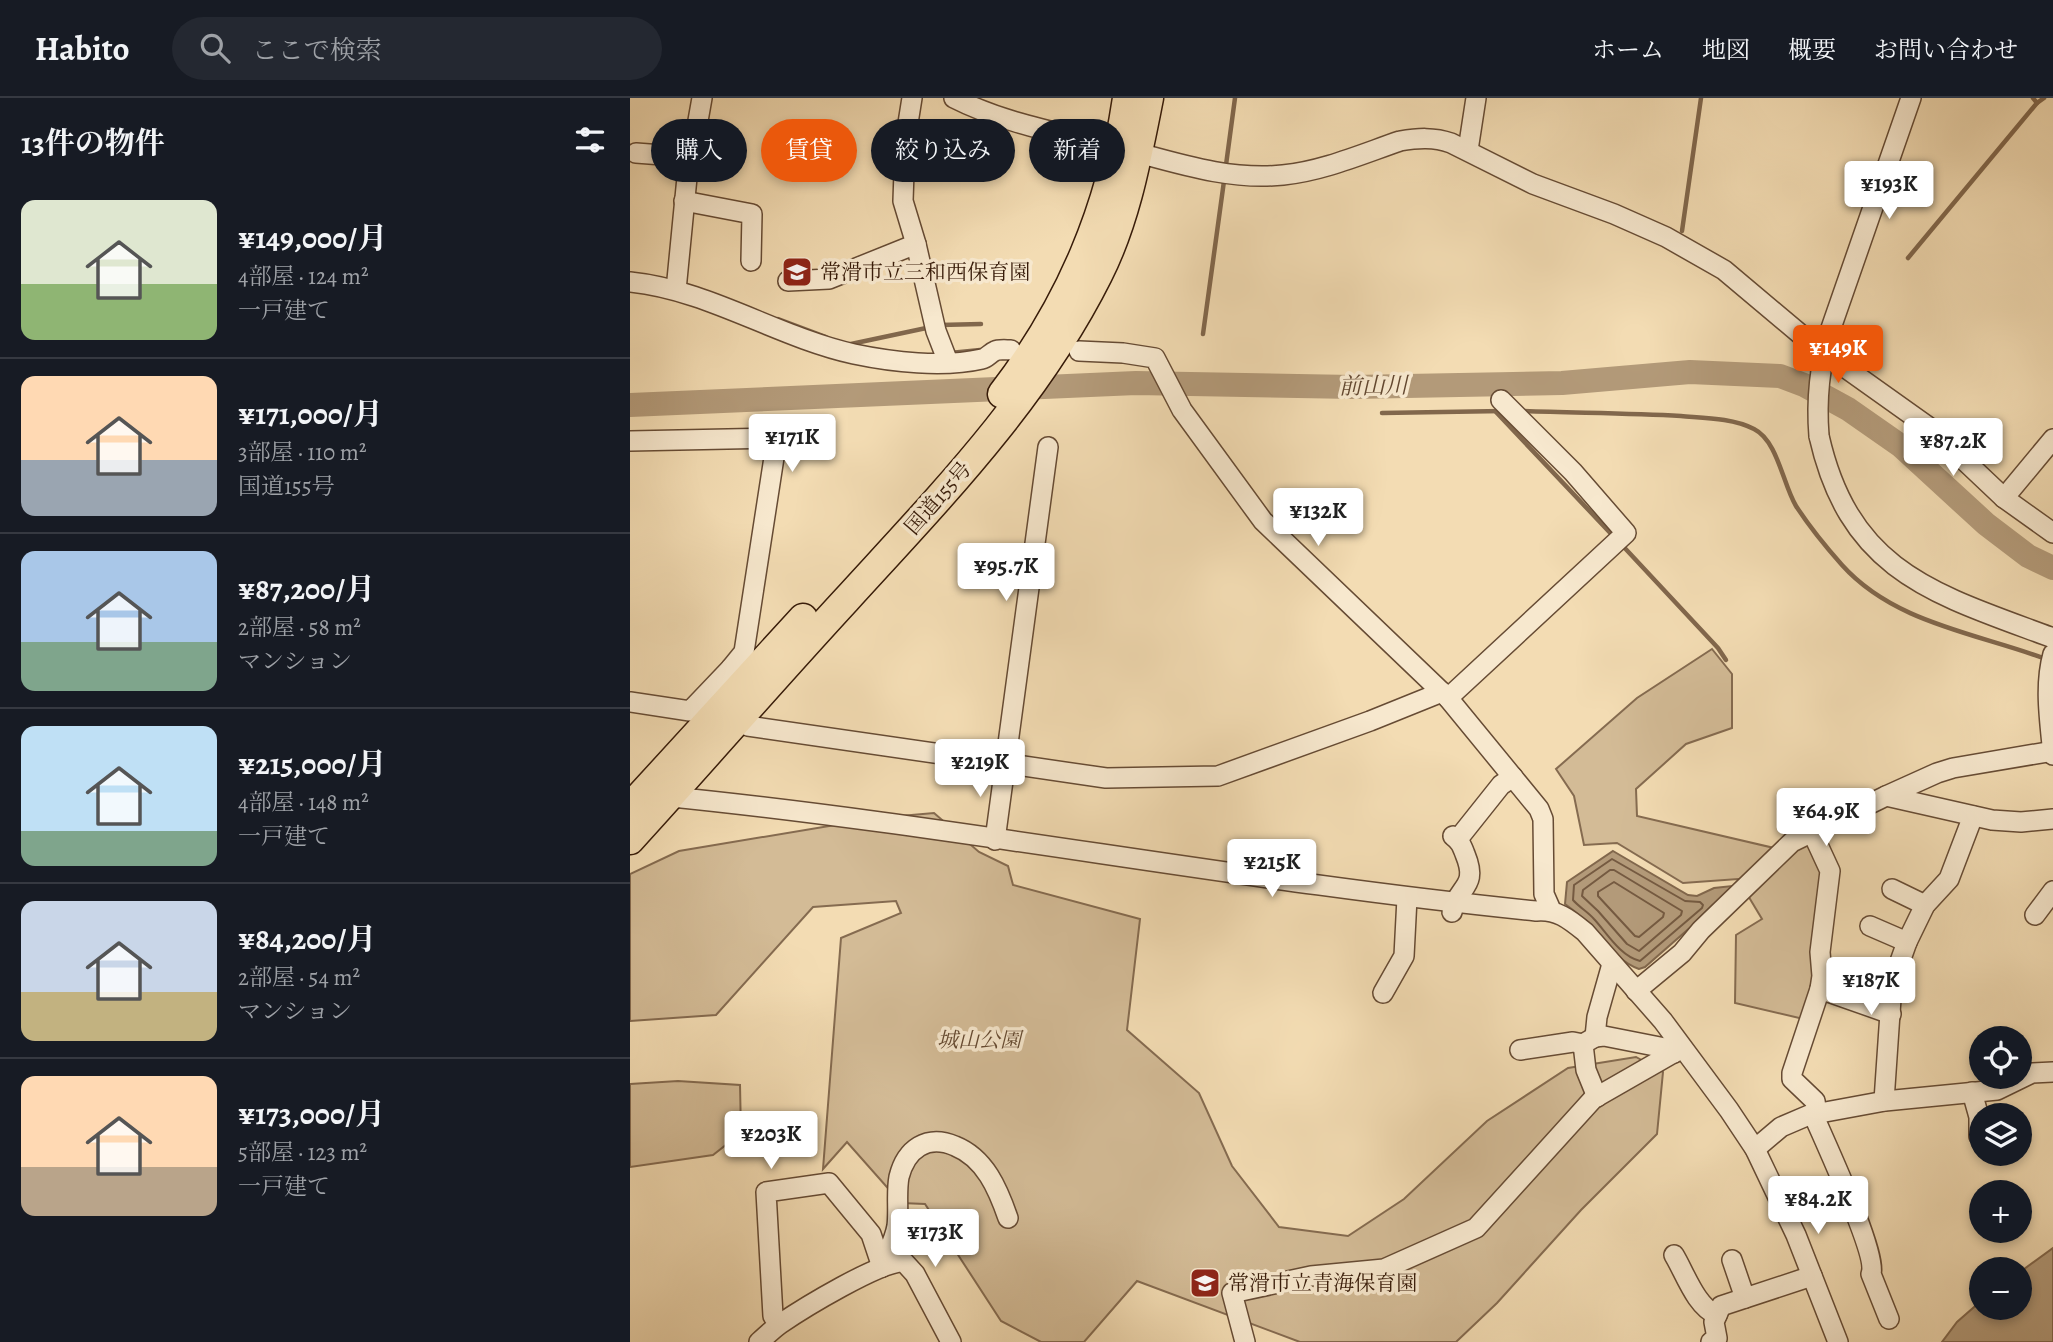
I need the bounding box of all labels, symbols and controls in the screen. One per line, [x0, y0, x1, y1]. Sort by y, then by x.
search box [172, 17, 662, 80]
text: Habito [35, 26, 130, 71]
icon: search [196, 29, 234, 67]
text: ここで検索 [252, 33, 382, 68]
text: ホーム [1592, 34, 1664, 66]
text: 地図 [1702, 34, 1750, 66]
text: 概要 [1788, 34, 1836, 66]
text: お問い合わせ [1874, 34, 2018, 66]
chip: 購入 [651, 119, 747, 182]
chip: 賃貸 [761, 119, 857, 182]
chip: 絞り込み [871, 119, 1015, 182]
chip: 新着 [1029, 119, 1125, 182]
icon: filters [571, 121, 609, 159]
text: 13件の物件 [21, 123, 165, 163]
pin: ¥193K [1840, 162, 1938, 221]
text: ¥193K [1860, 168, 1918, 199]
text: ¥149,000/月 [238, 218, 387, 258]
icon: home [77, 228, 161, 312]
school or university icon: 常滑市立三和西保育園 [780, 255, 814, 289]
place label: 常滑市立三和西保育園 [820, 258, 1030, 286]
text: 4部屋 · 124 m² [238, 261, 369, 292]
text: 一戸建て [238, 295, 330, 326]
pin: ¥149K [1789, 326, 1887, 385]
text: ¥149K [1809, 332, 1867, 363]
water label: 前山川 [1338, 370, 1411, 402]
text: ¥171,000/月 [238, 394, 383, 434]
icon: home [77, 404, 161, 488]
pin: ¥171K [743, 414, 841, 474]
pin: ¥87.2K [1896, 418, 2010, 478]
text: ¥171K [765, 421, 819, 452]
text: ¥87.2K [1920, 425, 1986, 456]
text: 3部屋 · 110 m² [238, 437, 366, 468]
street label: 国道155号 [898, 456, 978, 540]
text: 国道155号 [238, 471, 335, 502]
pin: ¥132K [1269, 489, 1367, 548]
text: ¥132K [1289, 495, 1347, 526]
pin: ¥95.7K [949, 544, 1063, 603]
text: ¥95.7K [974, 550, 1038, 581]
text: ¥87,200/月 [238, 569, 375, 609]
icon: home [77, 579, 161, 663]
text: 2部屋 · 58 m² [238, 612, 361, 643]
text: マンション [238, 646, 352, 677]
pin: ¥219K [931, 740, 1029, 799]
text: ¥215,000/月 [238, 744, 386, 784]
text: ¥219K [951, 746, 1009, 777]
icon: home [77, 754, 161, 838]
text: 4部屋 · 148 m² [238, 787, 369, 818]
pin: ¥64.9K [1769, 788, 1883, 848]
text: ¥64.9K [1793, 795, 1859, 826]
text: 一戸建て [238, 821, 330, 852]
pin: ¥215K [1223, 840, 1321, 899]
text: ¥215K [1243, 846, 1301, 877]
text: ¥84,200/月 [238, 919, 376, 959]
icon: home [77, 929, 161, 1013]
pin: ¥187K [1822, 958, 1920, 1017]
text: 2部屋 · 54 m² [238, 962, 360, 993]
text: ¥187K [1842, 964, 1900, 995]
text: マンション [238, 996, 352, 1027]
park label: 城山公園 [937, 1026, 1024, 1054]
map controls [1969, 1026, 2032, 1320]
button: locate [1969, 1026, 2032, 1089]
text: ¥173,000/月 [238, 1094, 385, 1134]
button: layers [1969, 1103, 2032, 1166]
icon: home [77, 1104, 161, 1188]
pin: ¥203K [722, 1112, 820, 1171]
text: ¥203K [741, 1118, 801, 1149]
text: 5部屋 · 123 m² [238, 1137, 367, 1168]
text: 一戸建て [238, 1171, 330, 1202]
pin: ¥84.2K [1761, 1176, 1875, 1236]
button: + [1969, 1180, 2032, 1243]
text: ¥84.2K [1784, 1183, 1852, 1214]
pin: ¥173K [886, 1210, 984, 1269]
text: ¥173K [907, 1216, 963, 1247]
button: − [1969, 1257, 2032, 1320]
school or university icon: 常滑市立青海保育園 [1188, 1266, 1222, 1300]
place label: 常滑市立青海保育園 [1228, 1269, 1417, 1297]

